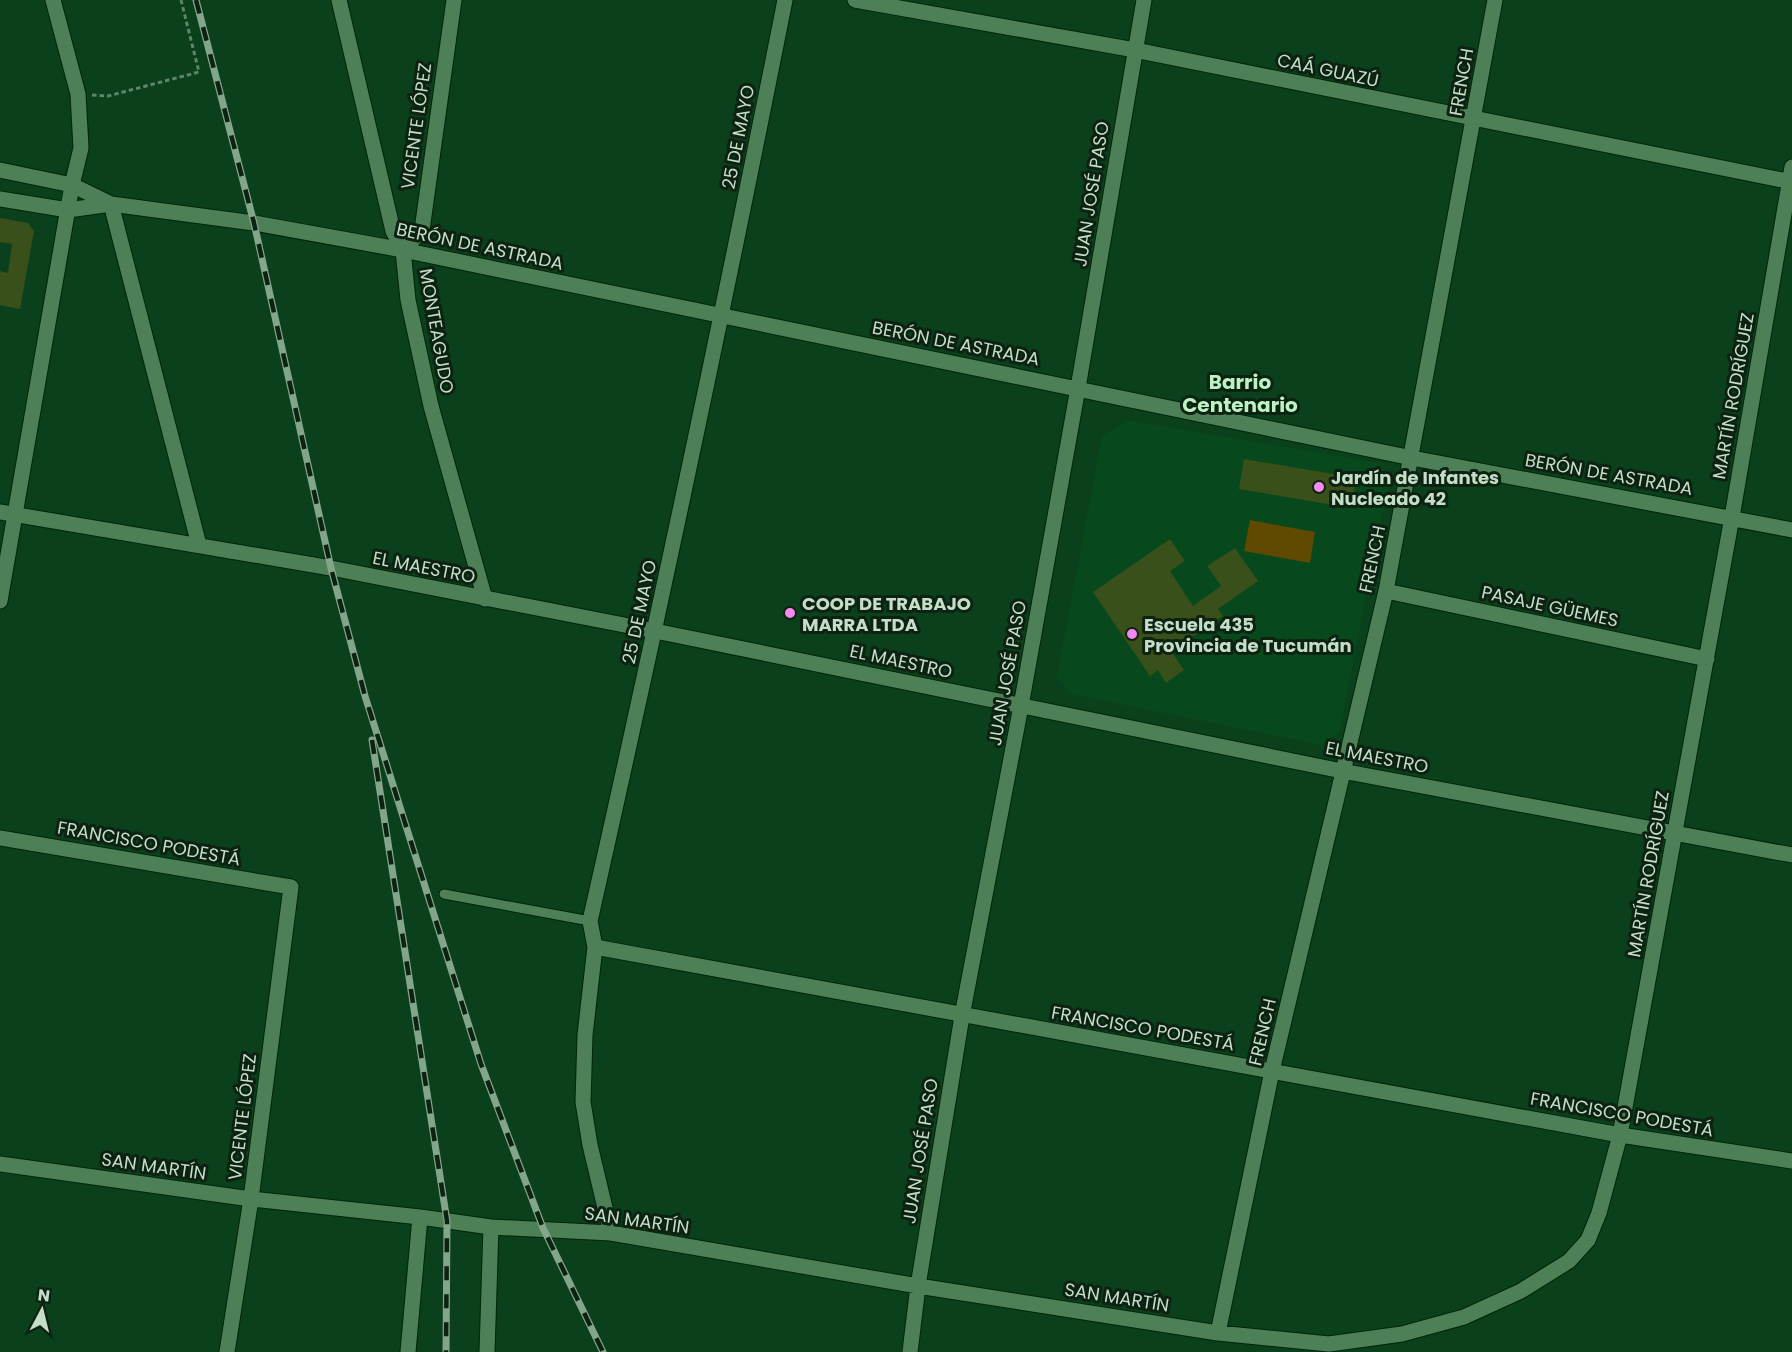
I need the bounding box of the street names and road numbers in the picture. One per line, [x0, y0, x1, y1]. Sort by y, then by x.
street label: FRENCH [1443, 46, 1479, 118]
street label: CAÁ GUAZÚ [1275, 47, 1381, 93]
street label: VICENTE LÓPEZ [395, 61, 437, 191]
street label: 25 DE MAYO [716, 83, 760, 191]
street label: JUAN JOSÉ PASO [1067, 120, 1115, 268]
street label: BERÓN DE ASTRADA [394, 216, 566, 276]
street label: MONTEAGUDO [414, 267, 460, 395]
street label: MARTÍN RODRÍGUEZ [1706, 311, 1760, 481]
street label: BERÓN DE ASTRADA [870, 315, 1042, 371]
street label: BERÓN DE ASTRADA [1523, 447, 1695, 501]
street label: FRENCH [1353, 523, 1391, 595]
street label: EL MAESTRO [371, 545, 477, 589]
street label: 25 DE MAYO [616, 558, 662, 666]
street label: PASAJE GÜEMES [1479, 579, 1621, 633]
street label: JUAN JOSÉ PASO [982, 599, 1032, 747]
street label: EL MAESTRO [847, 638, 955, 684]
street label: EL MAESTRO [1324, 735, 1430, 779]
street label: MARTÍN RODRÍGUEZ [1621, 789, 1675, 959]
street label: FRANCISCO PODESTÁ [55, 815, 243, 871]
street label: FRENCH [1242, 996, 1282, 1068]
street label: FRANCISCO PODESTÁ [1049, 1000, 1237, 1056]
street label: VICENTE LÓPEZ [222, 1052, 262, 1182]
street label: JUAN JOSÉ PASO [896, 1077, 944, 1225]
street label: FRANCISCO PODESTÁ [1528, 1086, 1716, 1142]
street label: SAN MARTÍN [100, 1146, 208, 1186]
street label: SAN MARTÍN [583, 1200, 691, 1240]
street label: SAN MARTÍN [1063, 1276, 1171, 1318]

